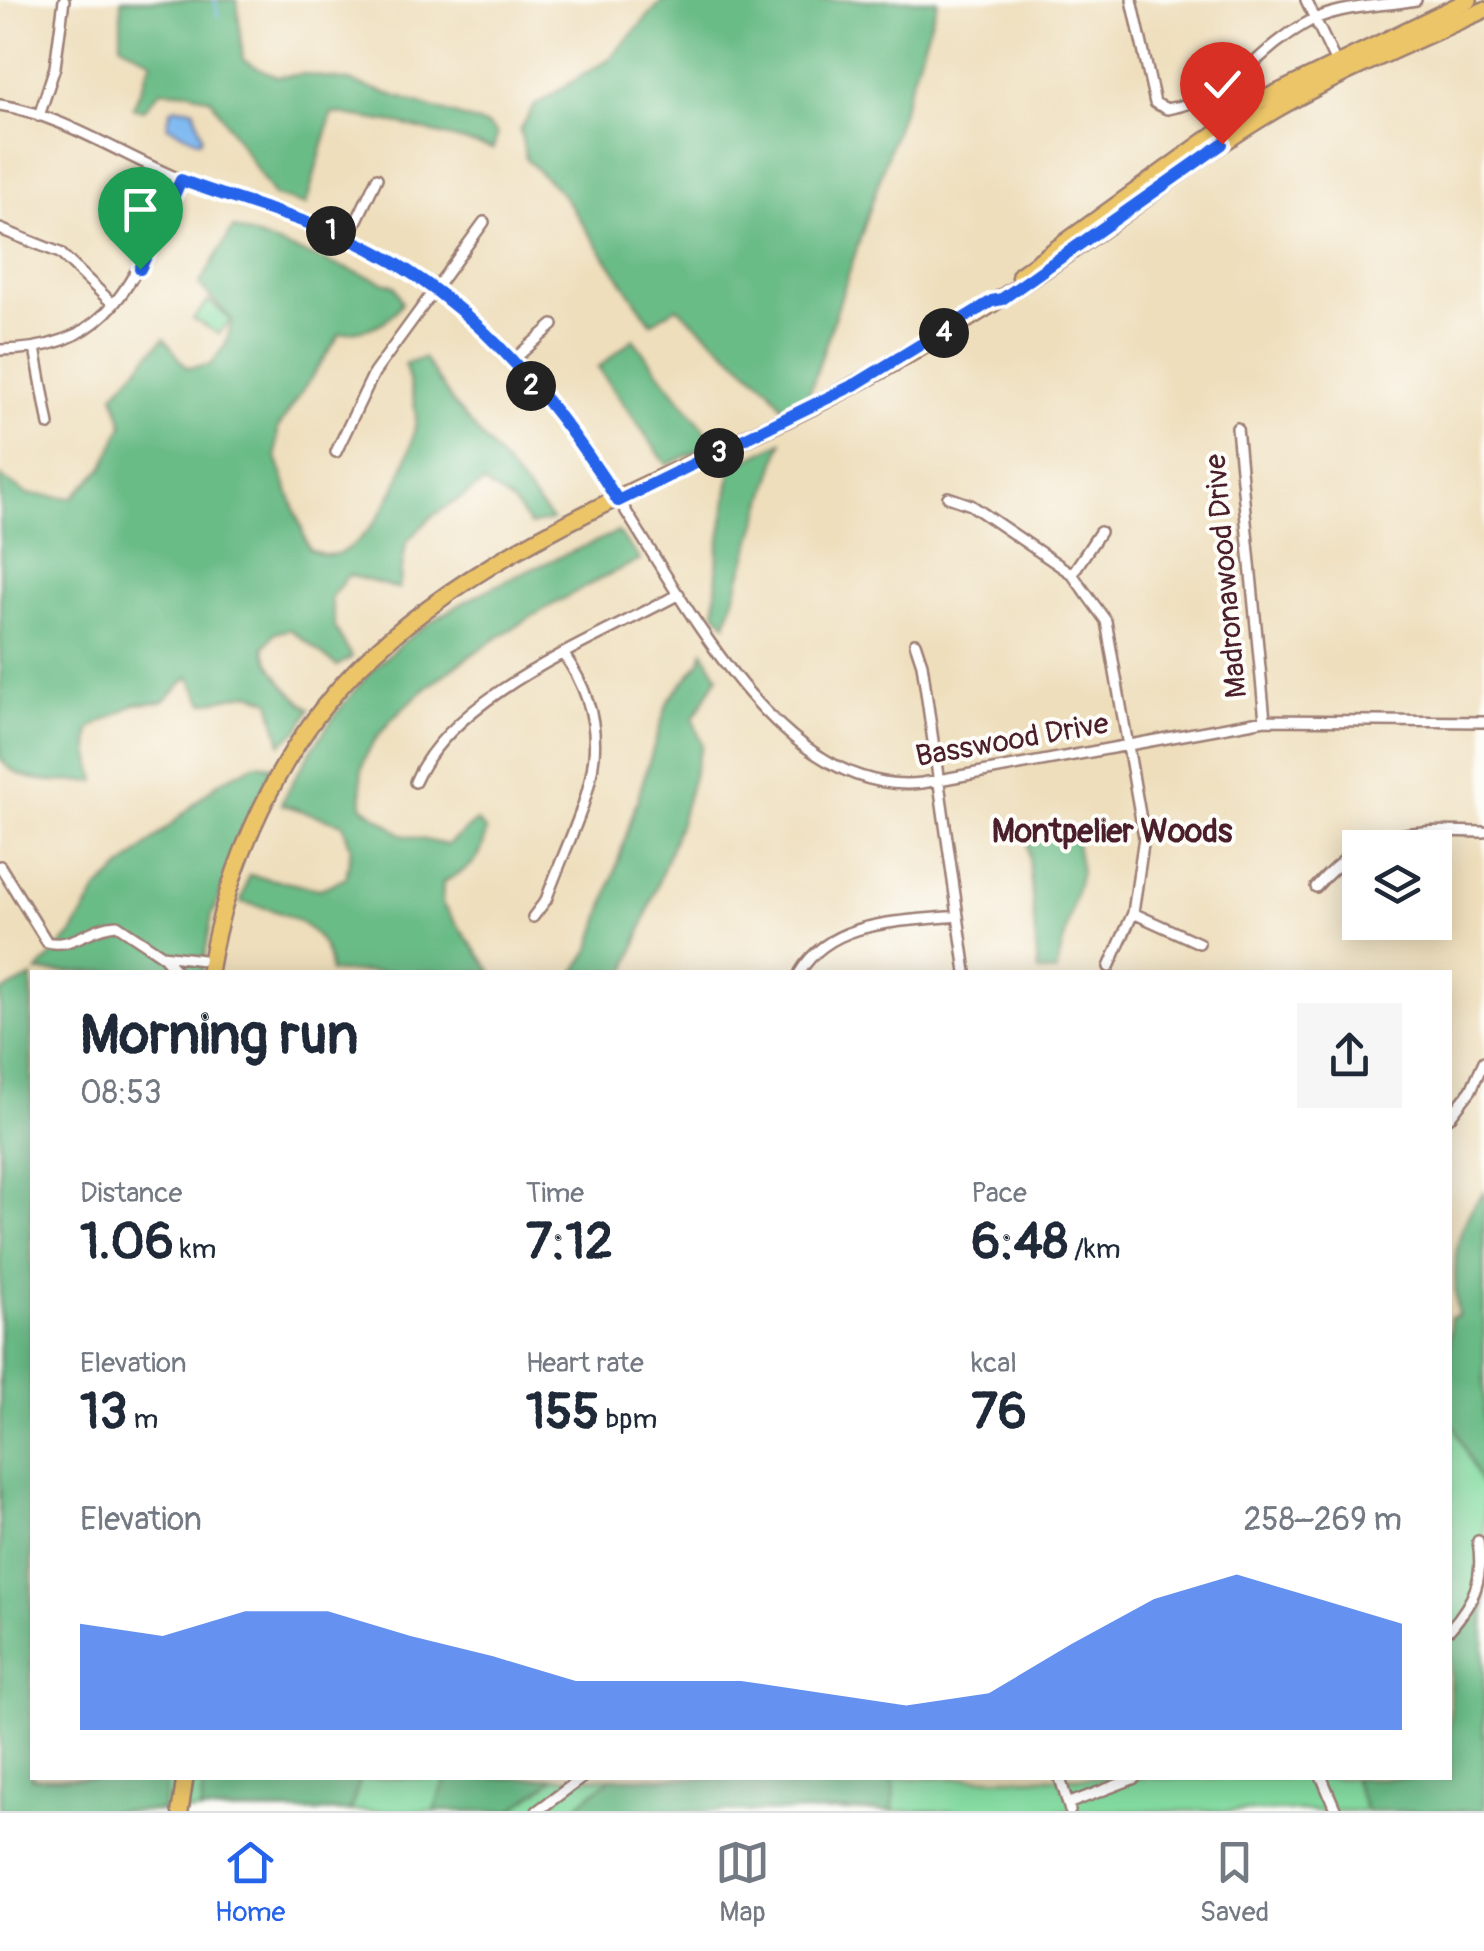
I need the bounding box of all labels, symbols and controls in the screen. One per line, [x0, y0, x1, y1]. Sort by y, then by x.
pin [1180, 42, 1265, 145]
icon: check [1195, 57, 1250, 112]
pin [98, 167, 183, 270]
icon: arrive [113, 182, 168, 237]
pin: 1 [306, 206, 356, 256]
text: 1 [326, 213, 336, 248]
pin: 4 [919, 308, 969, 358]
text: 4 [936, 315, 952, 350]
pin: 2 [506, 361, 556, 411]
text: 2 [523, 368, 539, 403]
pin: 3 [694, 428, 744, 478]
text: 3 [711, 435, 727, 470]
street label: Madronawood Drive [1197, 452, 1255, 700]
street label: Basswood Drive [913, 705, 1112, 775]
district label: Montpelier Woods [992, 812, 1233, 852]
map controls [1342, 830, 1452, 940]
button: layers [1342, 830, 1452, 940]
text: Morning run [80, 1001, 358, 1070]
button: share [1297, 1003, 1402, 1108]
text: 08:53 [80, 1073, 162, 1113]
text: Distance [80, 1176, 182, 1211]
text: Time [526, 1176, 584, 1211]
text: Pace [971, 1176, 1027, 1211]
text: 1.06 [80, 1211, 174, 1274]
text: 7:12 [526, 1211, 613, 1274]
text: 6:48 [971, 1211, 1068, 1274]
text: km [174, 1232, 216, 1267]
text: /km [1068, 1232, 1121, 1267]
text: Elevation [80, 1346, 187, 1381]
text: Heart rate [526, 1346, 644, 1381]
text: kcal [971, 1346, 1017, 1381]
text: 13 [80, 1381, 127, 1444]
text: 155 [526, 1381, 599, 1444]
text: 76 [971, 1381, 1027, 1444]
text: m [127, 1402, 158, 1437]
text: bpm [599, 1402, 657, 1437]
text: Elevation [80, 1500, 202, 1540]
text: 258–269 m [1243, 1500, 1402, 1540]
tab: Home [215, 1835, 285, 1930]
tab: Map [715, 1835, 770, 1930]
tab: Saved [1200, 1835, 1269, 1930]

